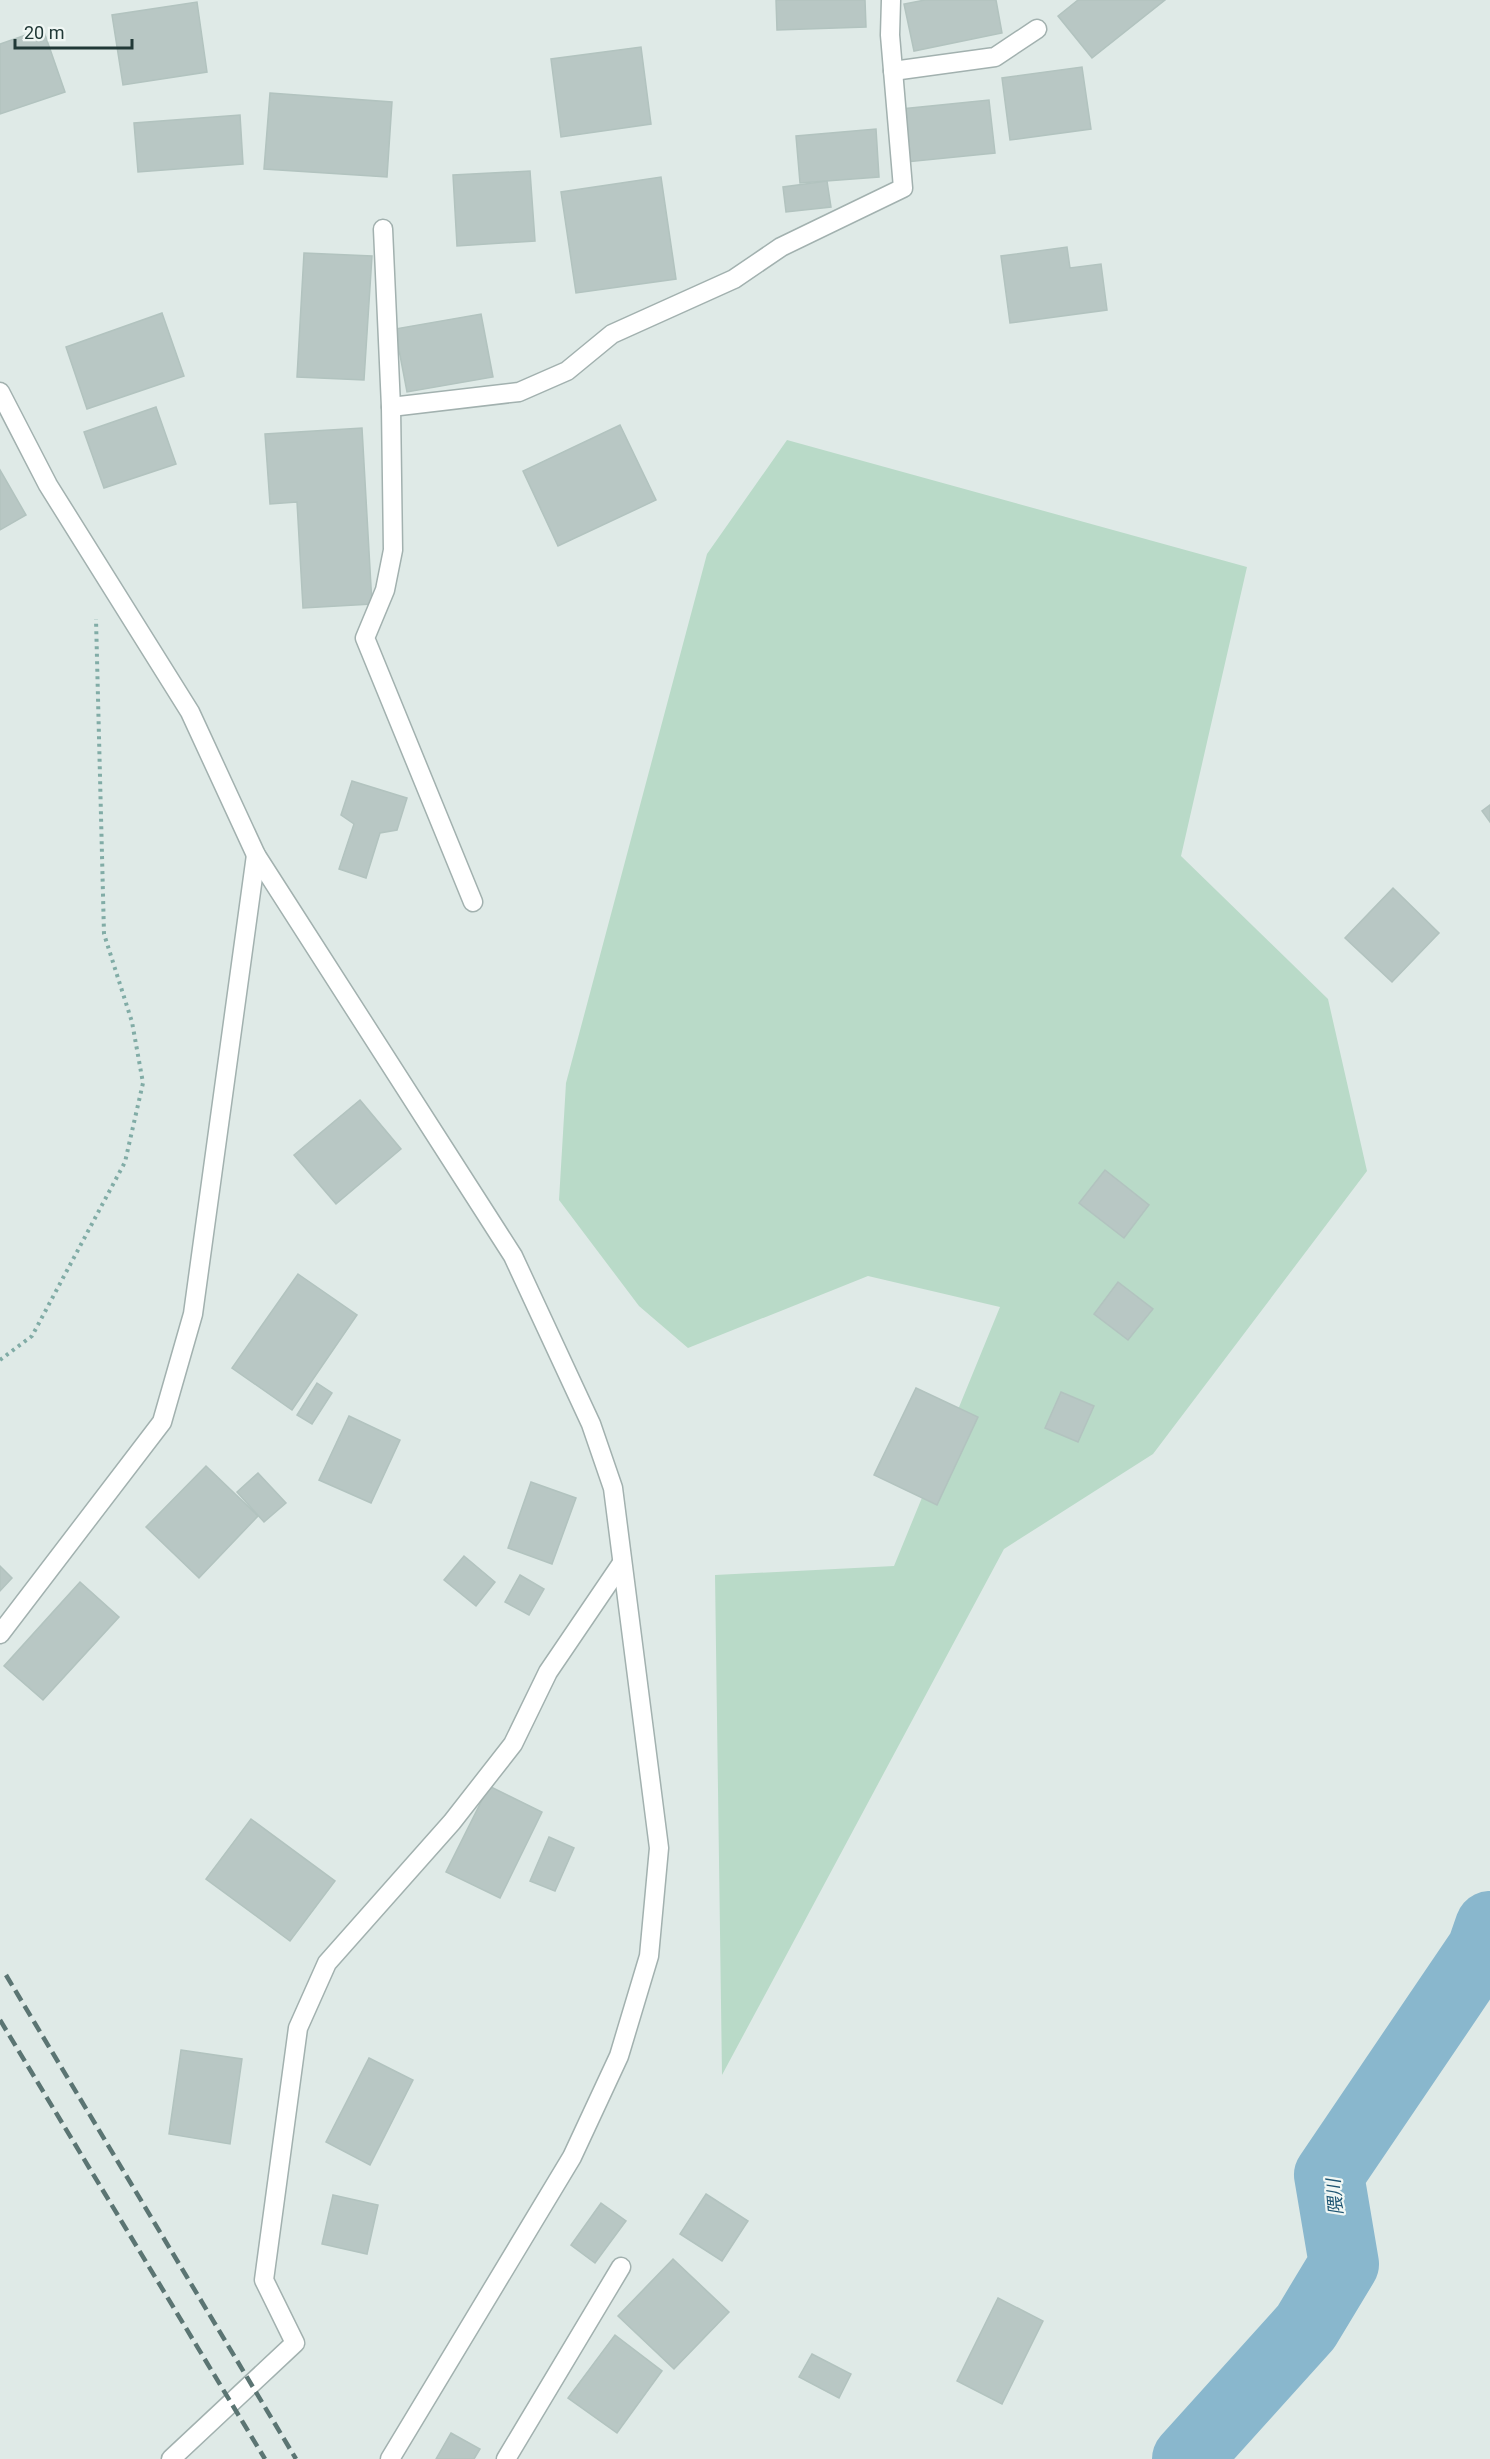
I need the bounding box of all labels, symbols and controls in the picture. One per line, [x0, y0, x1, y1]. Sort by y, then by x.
scale bar [15, 12, 132, 50]
text: 20 m [24, 22, 64, 43]
water label: 隈川 [1322, 2176, 1347, 2216]

